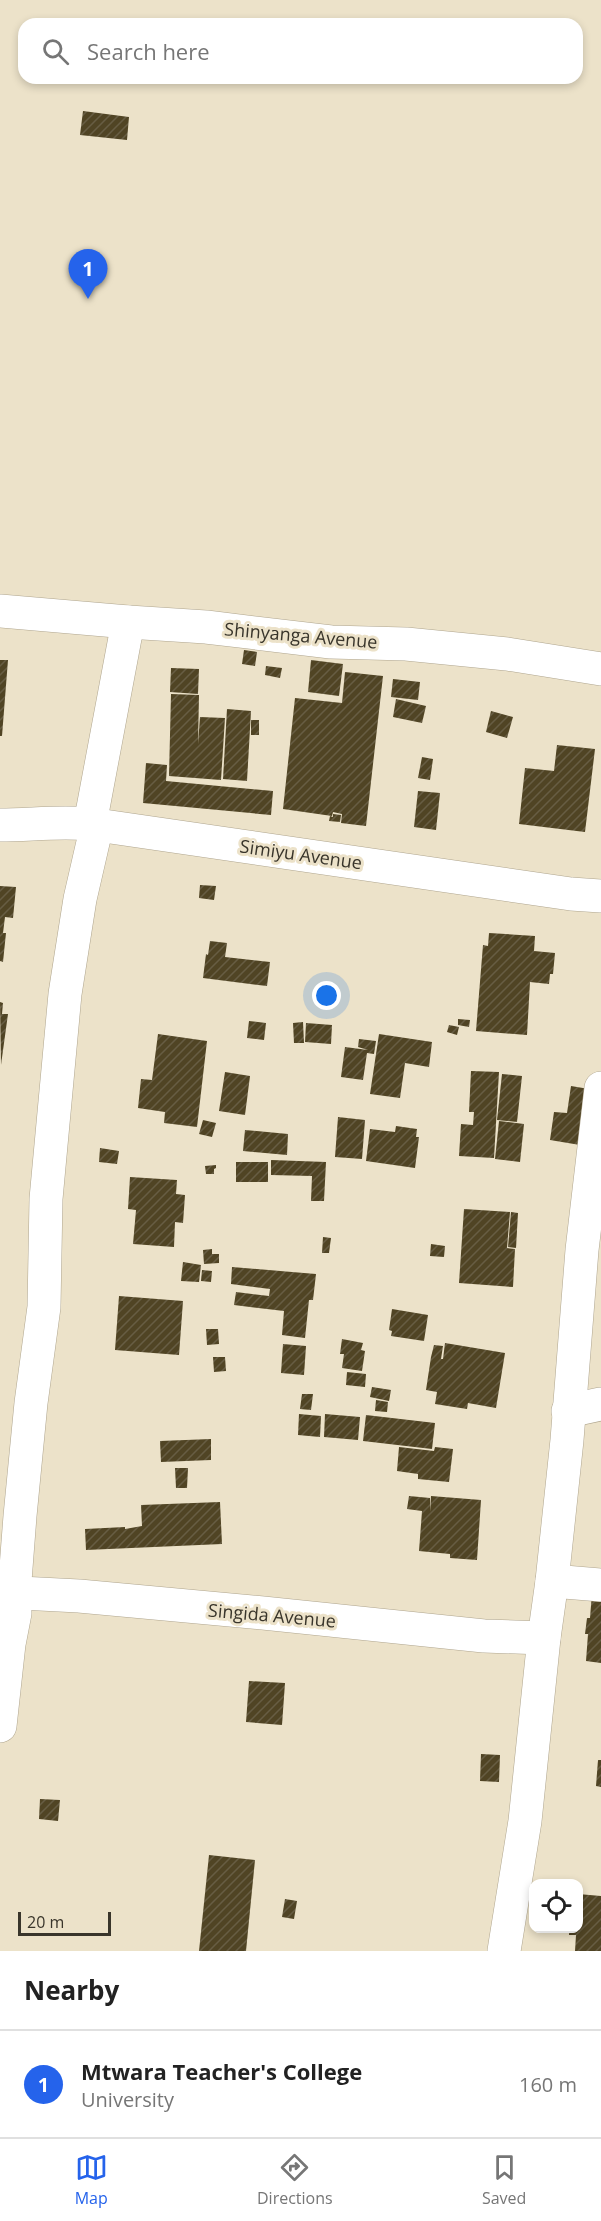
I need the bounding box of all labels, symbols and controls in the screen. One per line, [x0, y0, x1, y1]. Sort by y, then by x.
search box [18, 18, 583, 84]
icon: search [39, 35, 72, 68]
text: Search here [87, 36, 210, 66]
pin: 1 [68, 250, 107, 299]
street label: Shinyanga Avenue [223, 616, 379, 654]
street label: Simiyu Avenue [238, 834, 364, 874]
your location [312, 981, 341, 1010]
street label: Singida Avenue [207, 1597, 337, 1633]
map controls [529, 1879, 583, 1933]
button: locate [529, 1879, 583, 1933]
scale bar [18, 1909, 111, 1936]
text: 20 m [27, 1911, 64, 1933]
text: Nearby [24, 1972, 119, 2008]
text: Mtwara Teacher's College [81, 2056, 362, 2086]
text: 1 [38, 2071, 49, 2098]
text: 160 m [519, 2071, 577, 2098]
text: University [81, 2086, 174, 2113]
tab: Map [75, 2151, 108, 2209]
tab: Directions [257, 2151, 333, 2209]
tab: Saved [482, 2151, 526, 2209]

